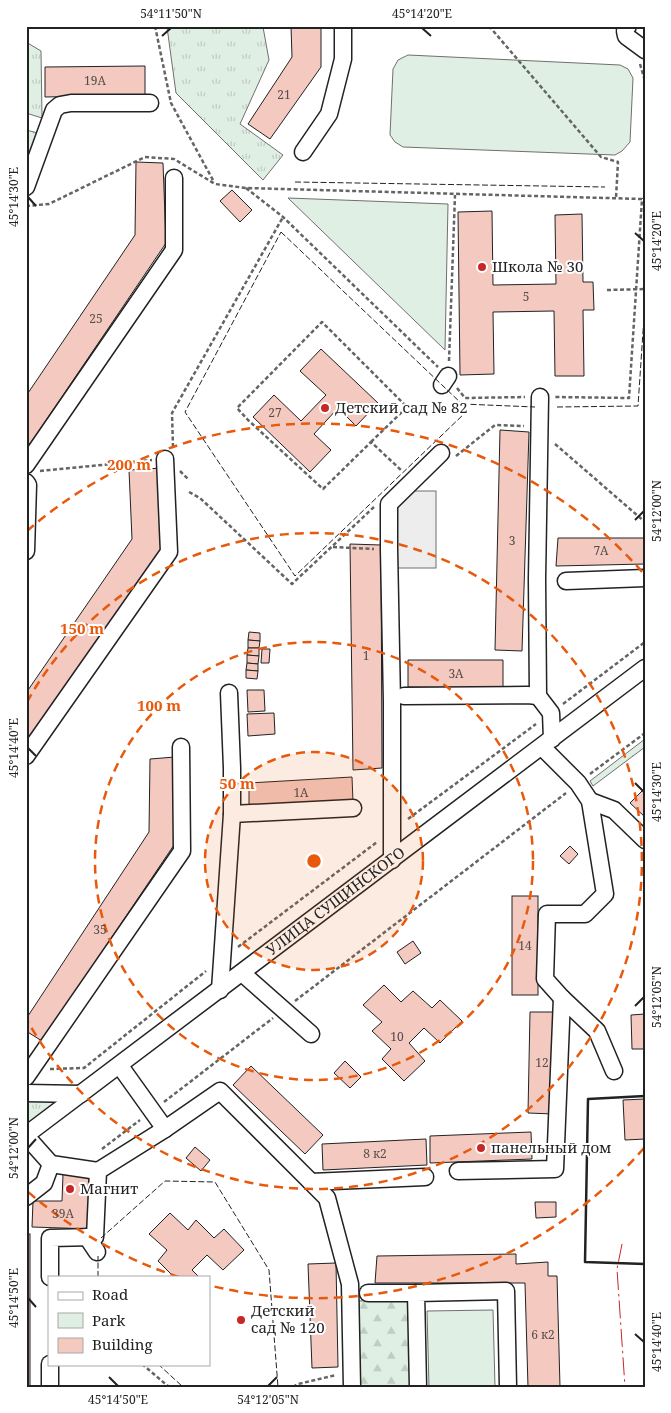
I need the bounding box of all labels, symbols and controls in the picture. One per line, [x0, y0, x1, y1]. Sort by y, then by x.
text: 54°11'50"N [140, 5, 202, 22]
text: 45°14'20"E [392, 5, 452, 22]
house number: 19А [84, 72, 106, 89]
house number: 21 [277, 86, 291, 103]
text: 45°14'30"E [5, 167, 22, 227]
text: 45°14'20"E [648, 211, 665, 271]
place label: Школа № 30 [492, 256, 583, 276]
marker: Школа № 30 [476, 261, 488, 273]
house number: 5 [523, 288, 529, 305]
house number: 25 [89, 310, 103, 327]
place label: Детский сад № 82 [335, 397, 468, 417]
marker: Детский сад № 82 [319, 402, 331, 414]
house number: 27 [268, 404, 282, 421]
text: 200 m [107, 454, 151, 474]
text: 54°12'00"N [648, 480, 665, 542]
house number: 3 [509, 532, 516, 549]
house number: 7А [593, 542, 609, 559]
text: 150 m [60, 618, 104, 638]
house number: 1 [363, 647, 369, 664]
house number: 3А [448, 665, 464, 682]
text: 100 m [137, 695, 181, 715]
text: 45°14'40"E [5, 718, 22, 778]
text: 45°14'30"E [648, 762, 665, 822]
text: 50 m [219, 773, 255, 793]
house number: 1А [293, 784, 309, 801]
street label: УЛИЦА СУЩИНСКОГО [262, 842, 409, 959]
centre of rings [305, 852, 323, 870]
house number: 35 [93, 921, 107, 938]
house number: 14 [518, 937, 532, 954]
text: 54°12'05"N [648, 966, 665, 1028]
house number: 10 [390, 1028, 404, 1045]
house number: 12 [535, 1054, 549, 1071]
text: 54°12'00"N [5, 1117, 22, 1179]
place label: панельный дом [491, 1137, 611, 1157]
marker: панельный дом [475, 1142, 487, 1154]
house number: 8 к2 [363, 1145, 387, 1162]
place label: Магнит [80, 1178, 138, 1198]
marker: Магнит [64, 1183, 76, 1195]
house number: 39А [52, 1205, 74, 1222]
text: 45°14'50"E [5, 1268, 22, 1328]
legend [48, 1276, 210, 1366]
text: Road [92, 1284, 128, 1304]
place label: Детский сад № 120 [251, 1300, 325, 1337]
text: Park [92, 1310, 126, 1330]
text: 45°14'40"E [648, 1312, 665, 1372]
marker: Детский сад № 120 [235, 1314, 247, 1326]
house number: 6 к2 [531, 1326, 555, 1343]
text: Building [92, 1334, 153, 1354]
text: 45°14'50"E [88, 1391, 148, 1408]
text: 54°12'05"N [237, 1391, 299, 1408]

